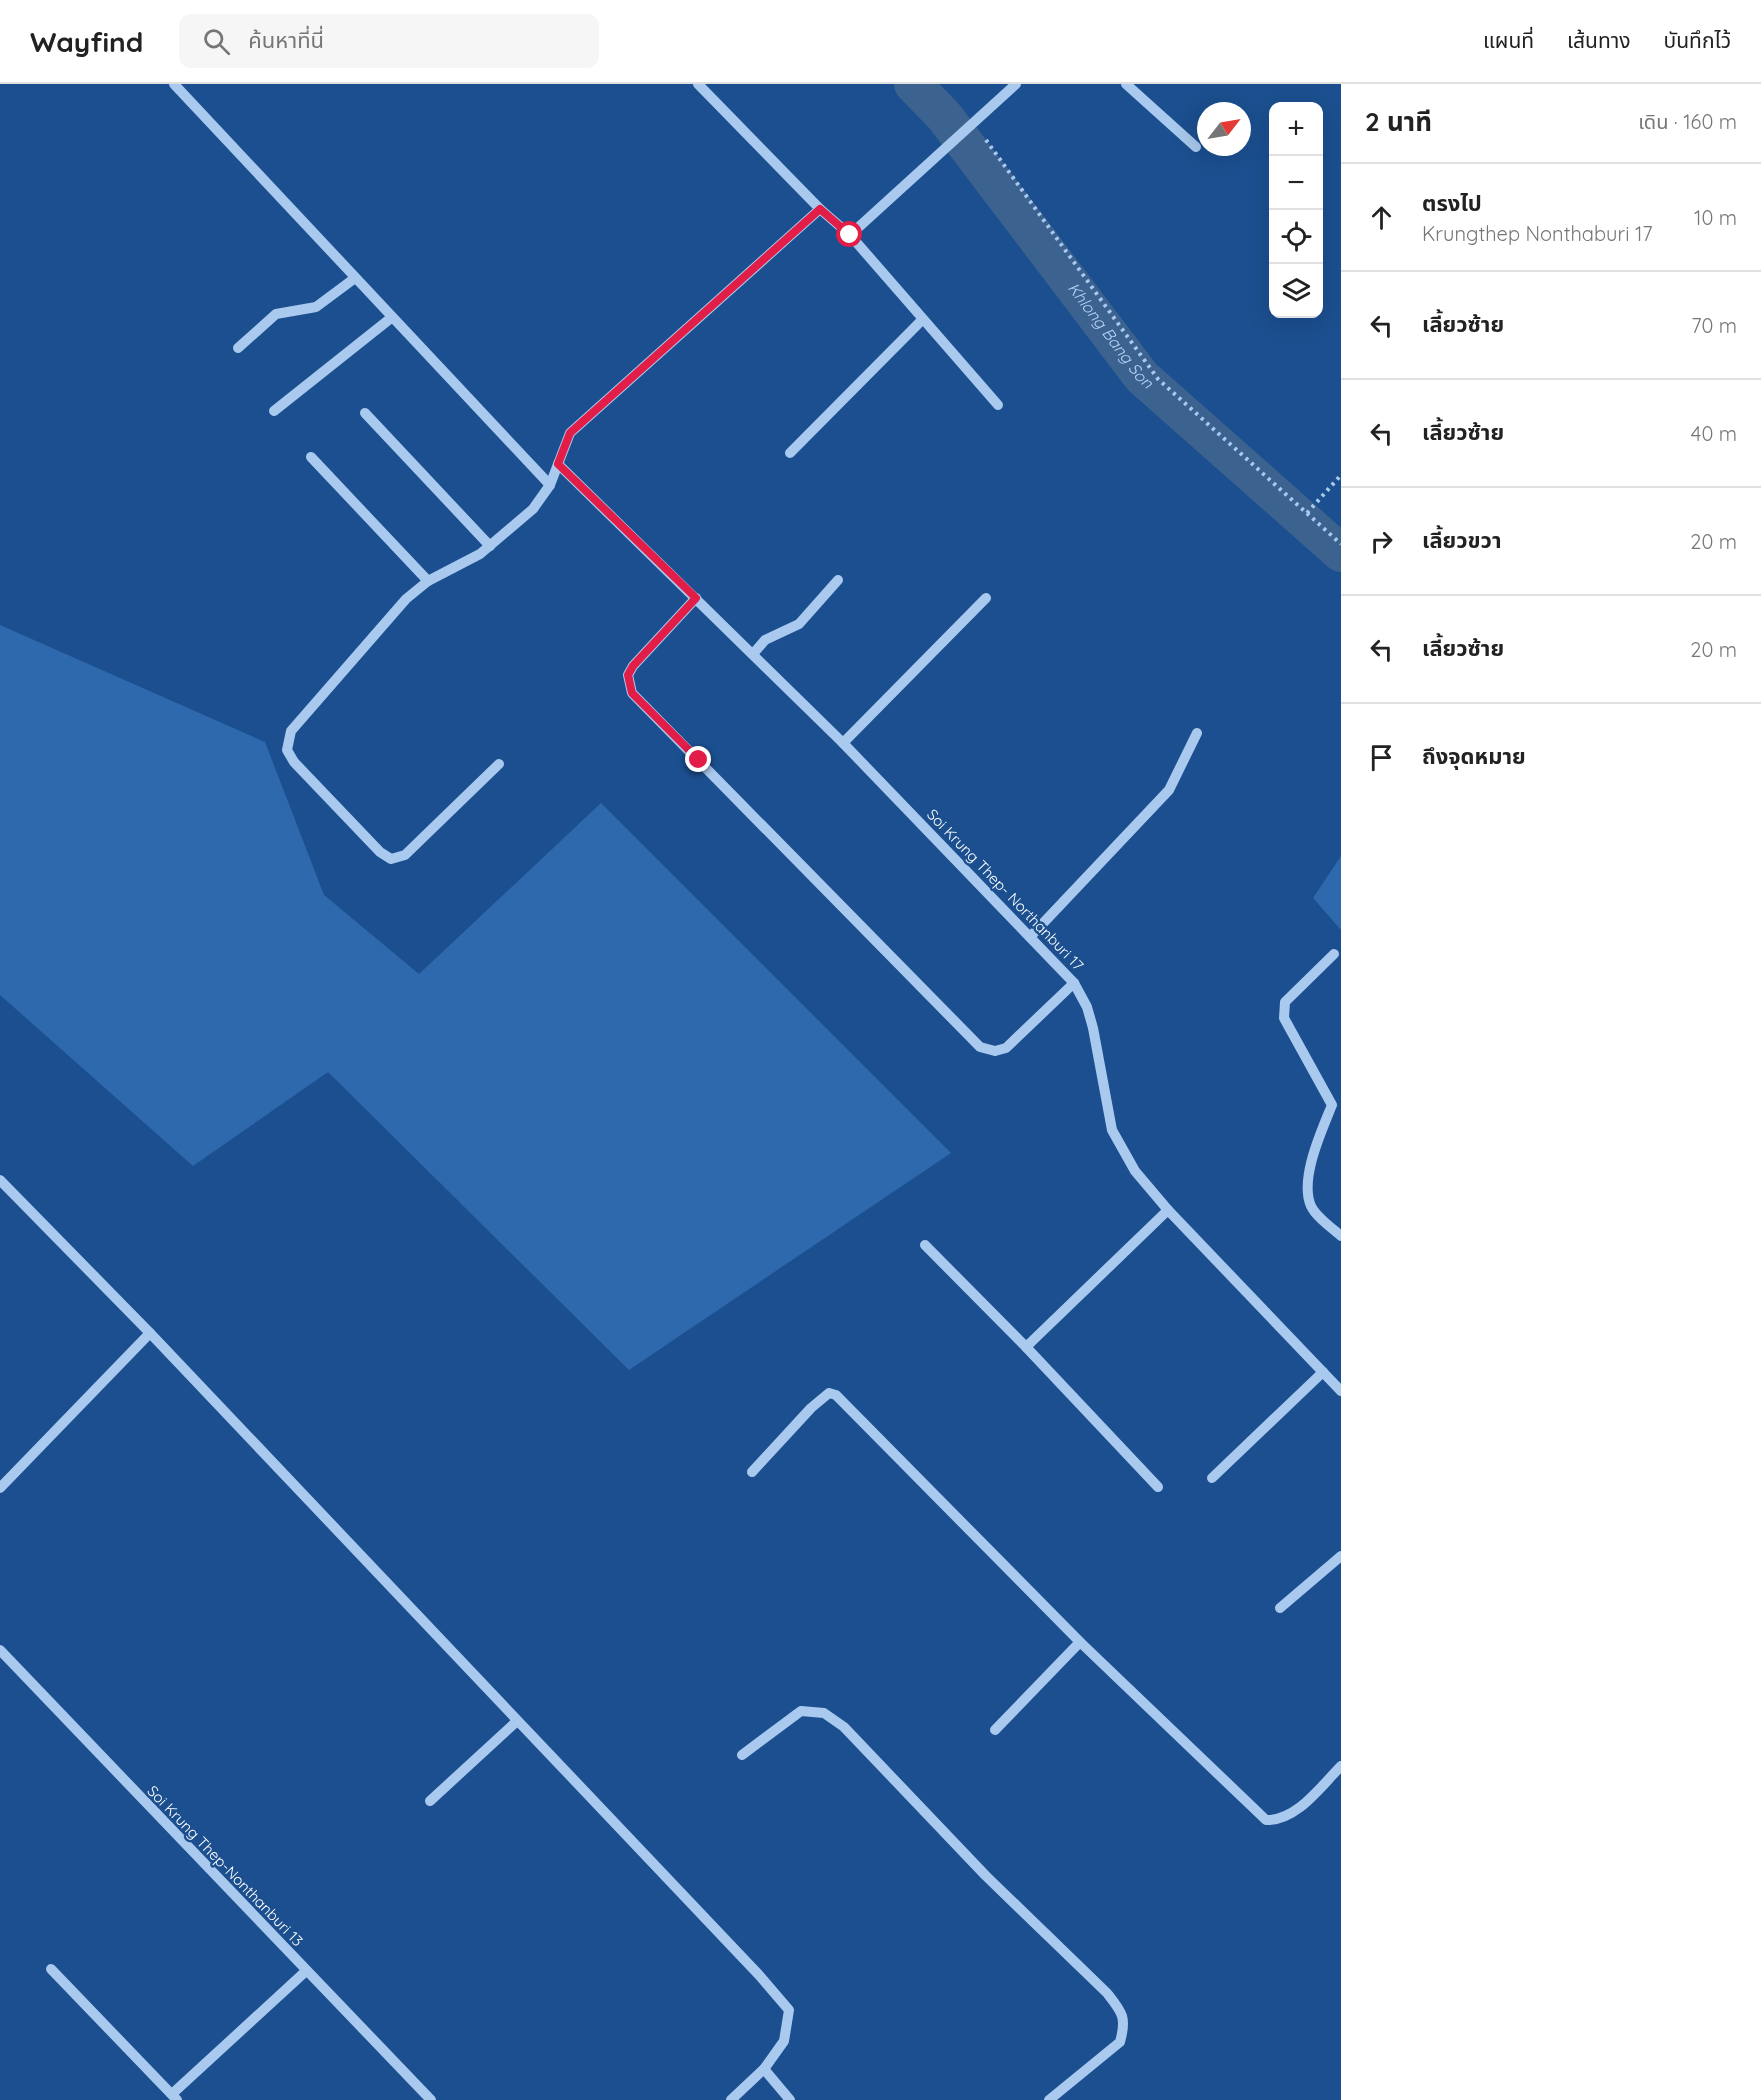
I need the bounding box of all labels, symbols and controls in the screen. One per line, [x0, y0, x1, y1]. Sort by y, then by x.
search box [179, 14, 599, 68]
text: Wayfind [30, 24, 143, 59]
icon: search [200, 25, 233, 58]
text: ค้นหาที่นี่ [248, 26, 324, 54]
text: แผนที่ [1483, 27, 1534, 53]
text: เส้นทาง [1567, 27, 1631, 53]
text: บันทึกไว้ [1664, 27, 1731, 53]
north arrow [1197, 102, 1251, 156]
map controls [1269, 102, 1323, 318]
button: + [1269, 102, 1323, 156]
text: 2 นาที [1365, 105, 1432, 138]
text: เดิน · 160 m [1638, 109, 1737, 134]
button: − [1269, 156, 1323, 210]
text: ตรงไป [1422, 189, 1482, 217]
icon: ahead [1365, 201, 1398, 234]
text: 10 m [1694, 205, 1737, 230]
button: locate [1269, 210, 1323, 264]
route start [836, 221, 862, 247]
text: Krungthep Nonthaburi 17 [1422, 221, 1653, 246]
button: layers [1269, 264, 1323, 318]
water label: Khlong Bang Son [1064, 278, 1158, 393]
icon: left [1365, 309, 1398, 342]
text: เลี้ยวซ้าย [1422, 310, 1504, 338]
text: 70 m [1691, 313, 1737, 338]
icon: left [1365, 417, 1398, 450]
text: เลี้ยวซ้าย [1422, 418, 1504, 446]
text: 40 m [1691, 421, 1737, 446]
icon: right [1365, 525, 1398, 558]
text: เลี้ยวขวา [1422, 526, 1502, 554]
text: 20 m [1690, 529, 1737, 554]
icon: left [1365, 633, 1398, 666]
text: เลี้ยวซ้าย [1422, 634, 1504, 662]
text: 20 m [1690, 637, 1737, 662]
icon: arrive [1365, 741, 1398, 774]
text: ถึงจุดหมาย [1422, 742, 1526, 770]
route end [685, 746, 711, 772]
street label: Soi Krung Thep- Northanburi 17 [923, 805, 1088, 975]
street label: Soi Krung Thep-Nonthanburi 13 [143, 1781, 307, 1950]

